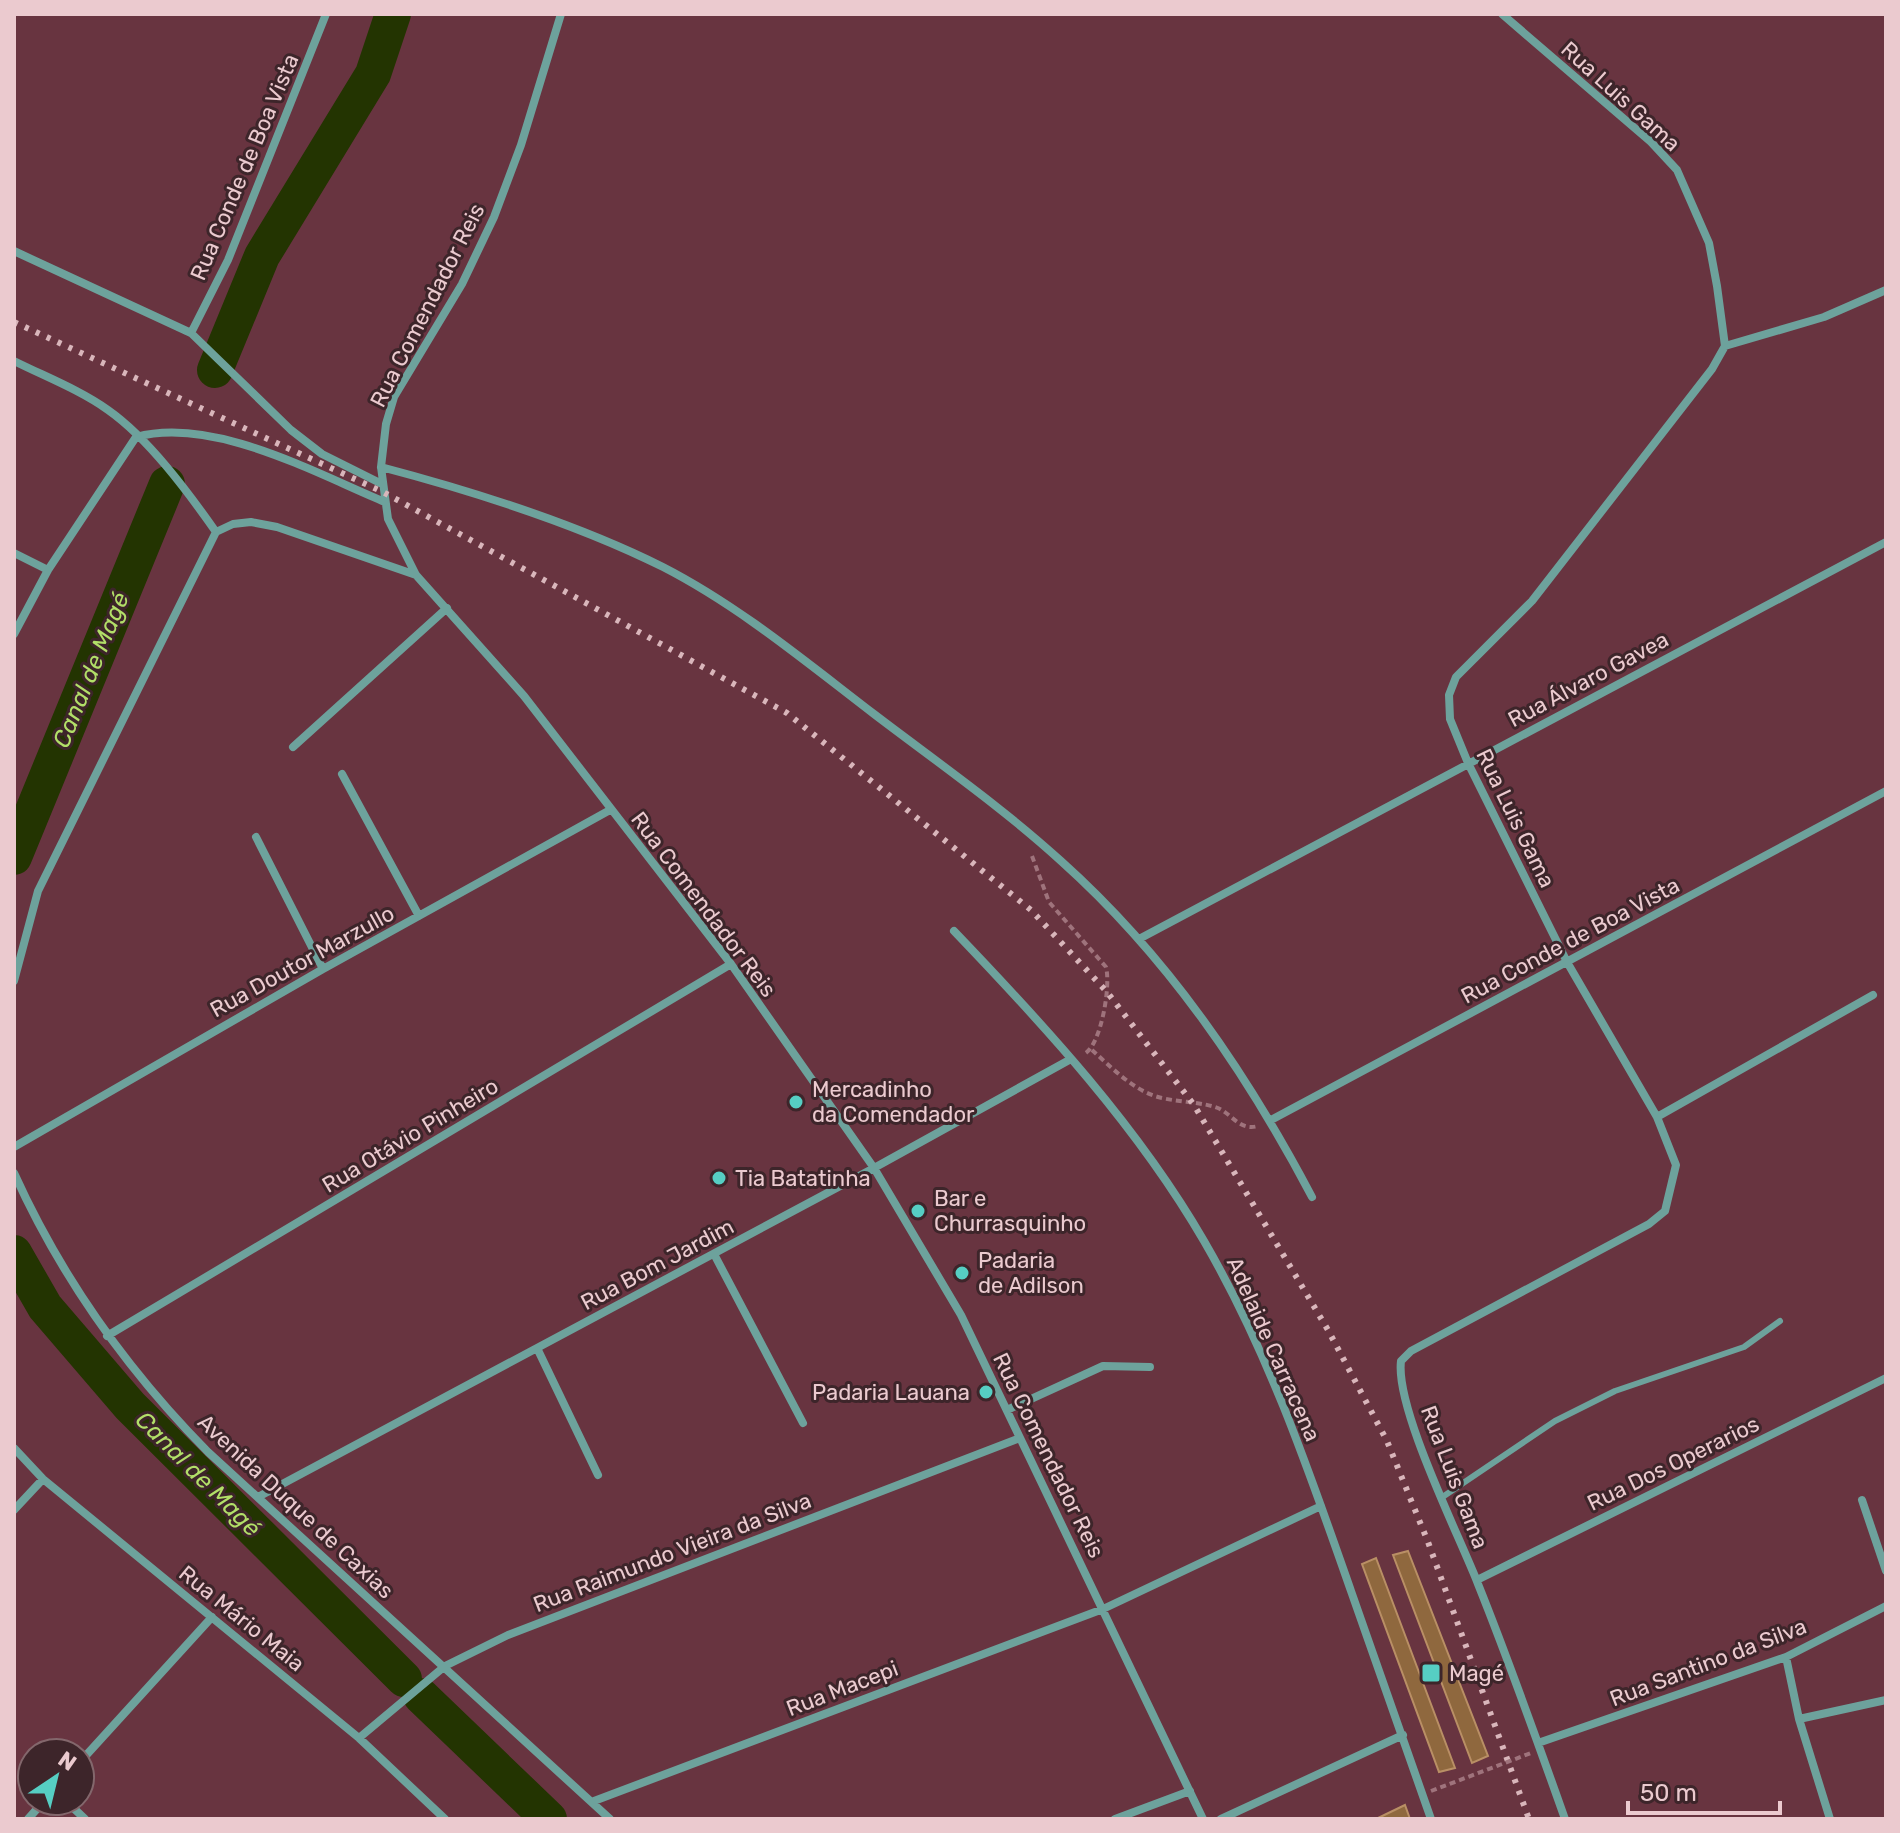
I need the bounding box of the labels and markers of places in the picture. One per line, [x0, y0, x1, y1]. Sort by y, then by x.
place label: Mercadinho da Comendador [812, 1076, 975, 1128]
marker: Mercadinho da Comendador [787, 1093, 805, 1111]
place label: Tia Batatinha [735, 1165, 871, 1192]
marker: Tia Batatinha [710, 1169, 728, 1187]
place label: Bar e Churrasquinho [934, 1185, 1086, 1237]
marker: Bar e Churrasquinho [909, 1202, 927, 1220]
place label: Padaria de Adilson [978, 1247, 1084, 1299]
marker: Padaria de Adilson [953, 1264, 971, 1282]
place label: Padaria Lauana [812, 1379, 970, 1406]
marker: Padaria Lauana [977, 1383, 995, 1401]
place label: Magé [1449, 1660, 1504, 1687]
marker: Magé [1420, 1662, 1442, 1684]

